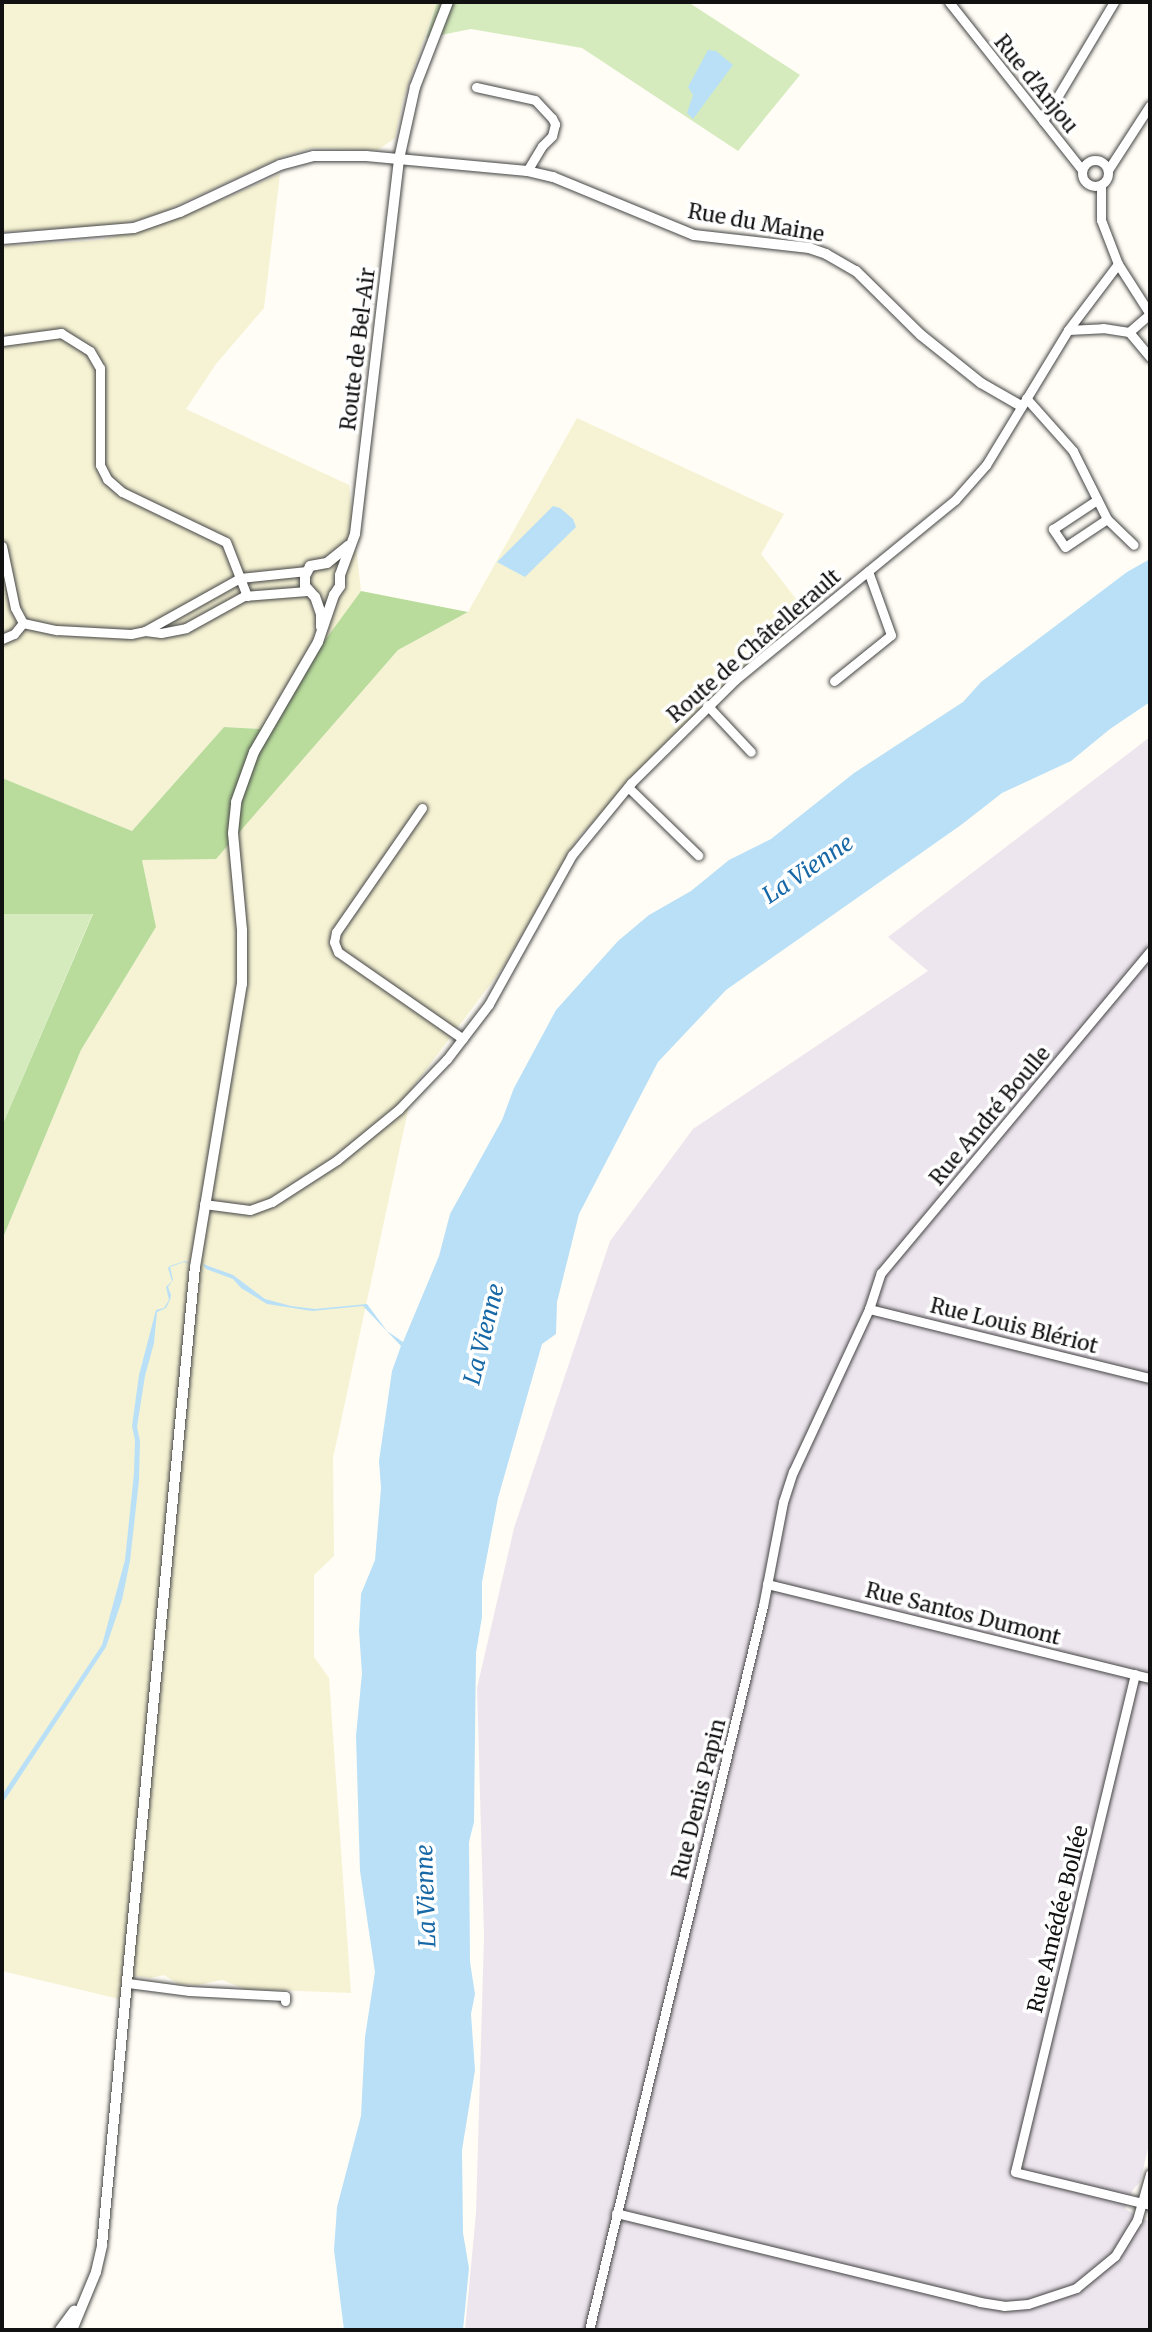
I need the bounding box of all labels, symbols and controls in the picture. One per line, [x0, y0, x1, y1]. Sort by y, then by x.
street label: Rue d'Anjou [989, 30, 1083, 138]
street label: Rue du Maine [686, 199, 826, 247]
street label: Route de Bel-Air [336, 266, 380, 432]
street label: Route de Châtellerault [662, 564, 846, 728]
water label: La Vienne [757, 829, 859, 909]
street label: Rue André Boulle [925, 1041, 1055, 1191]
water label: La Vienne [458, 1281, 510, 1387]
street label: Rue Louis Blériot [928, 1293, 1100, 1359]
street label: Rue Santos Dumont [863, 1578, 1063, 1650]
street label: Rue Denis Papin [667, 1716, 731, 1882]
street label: Rue Amédée Bollée [1022, 1823, 1094, 2015]
water label: La Vienne [410, 1844, 442, 1948]

